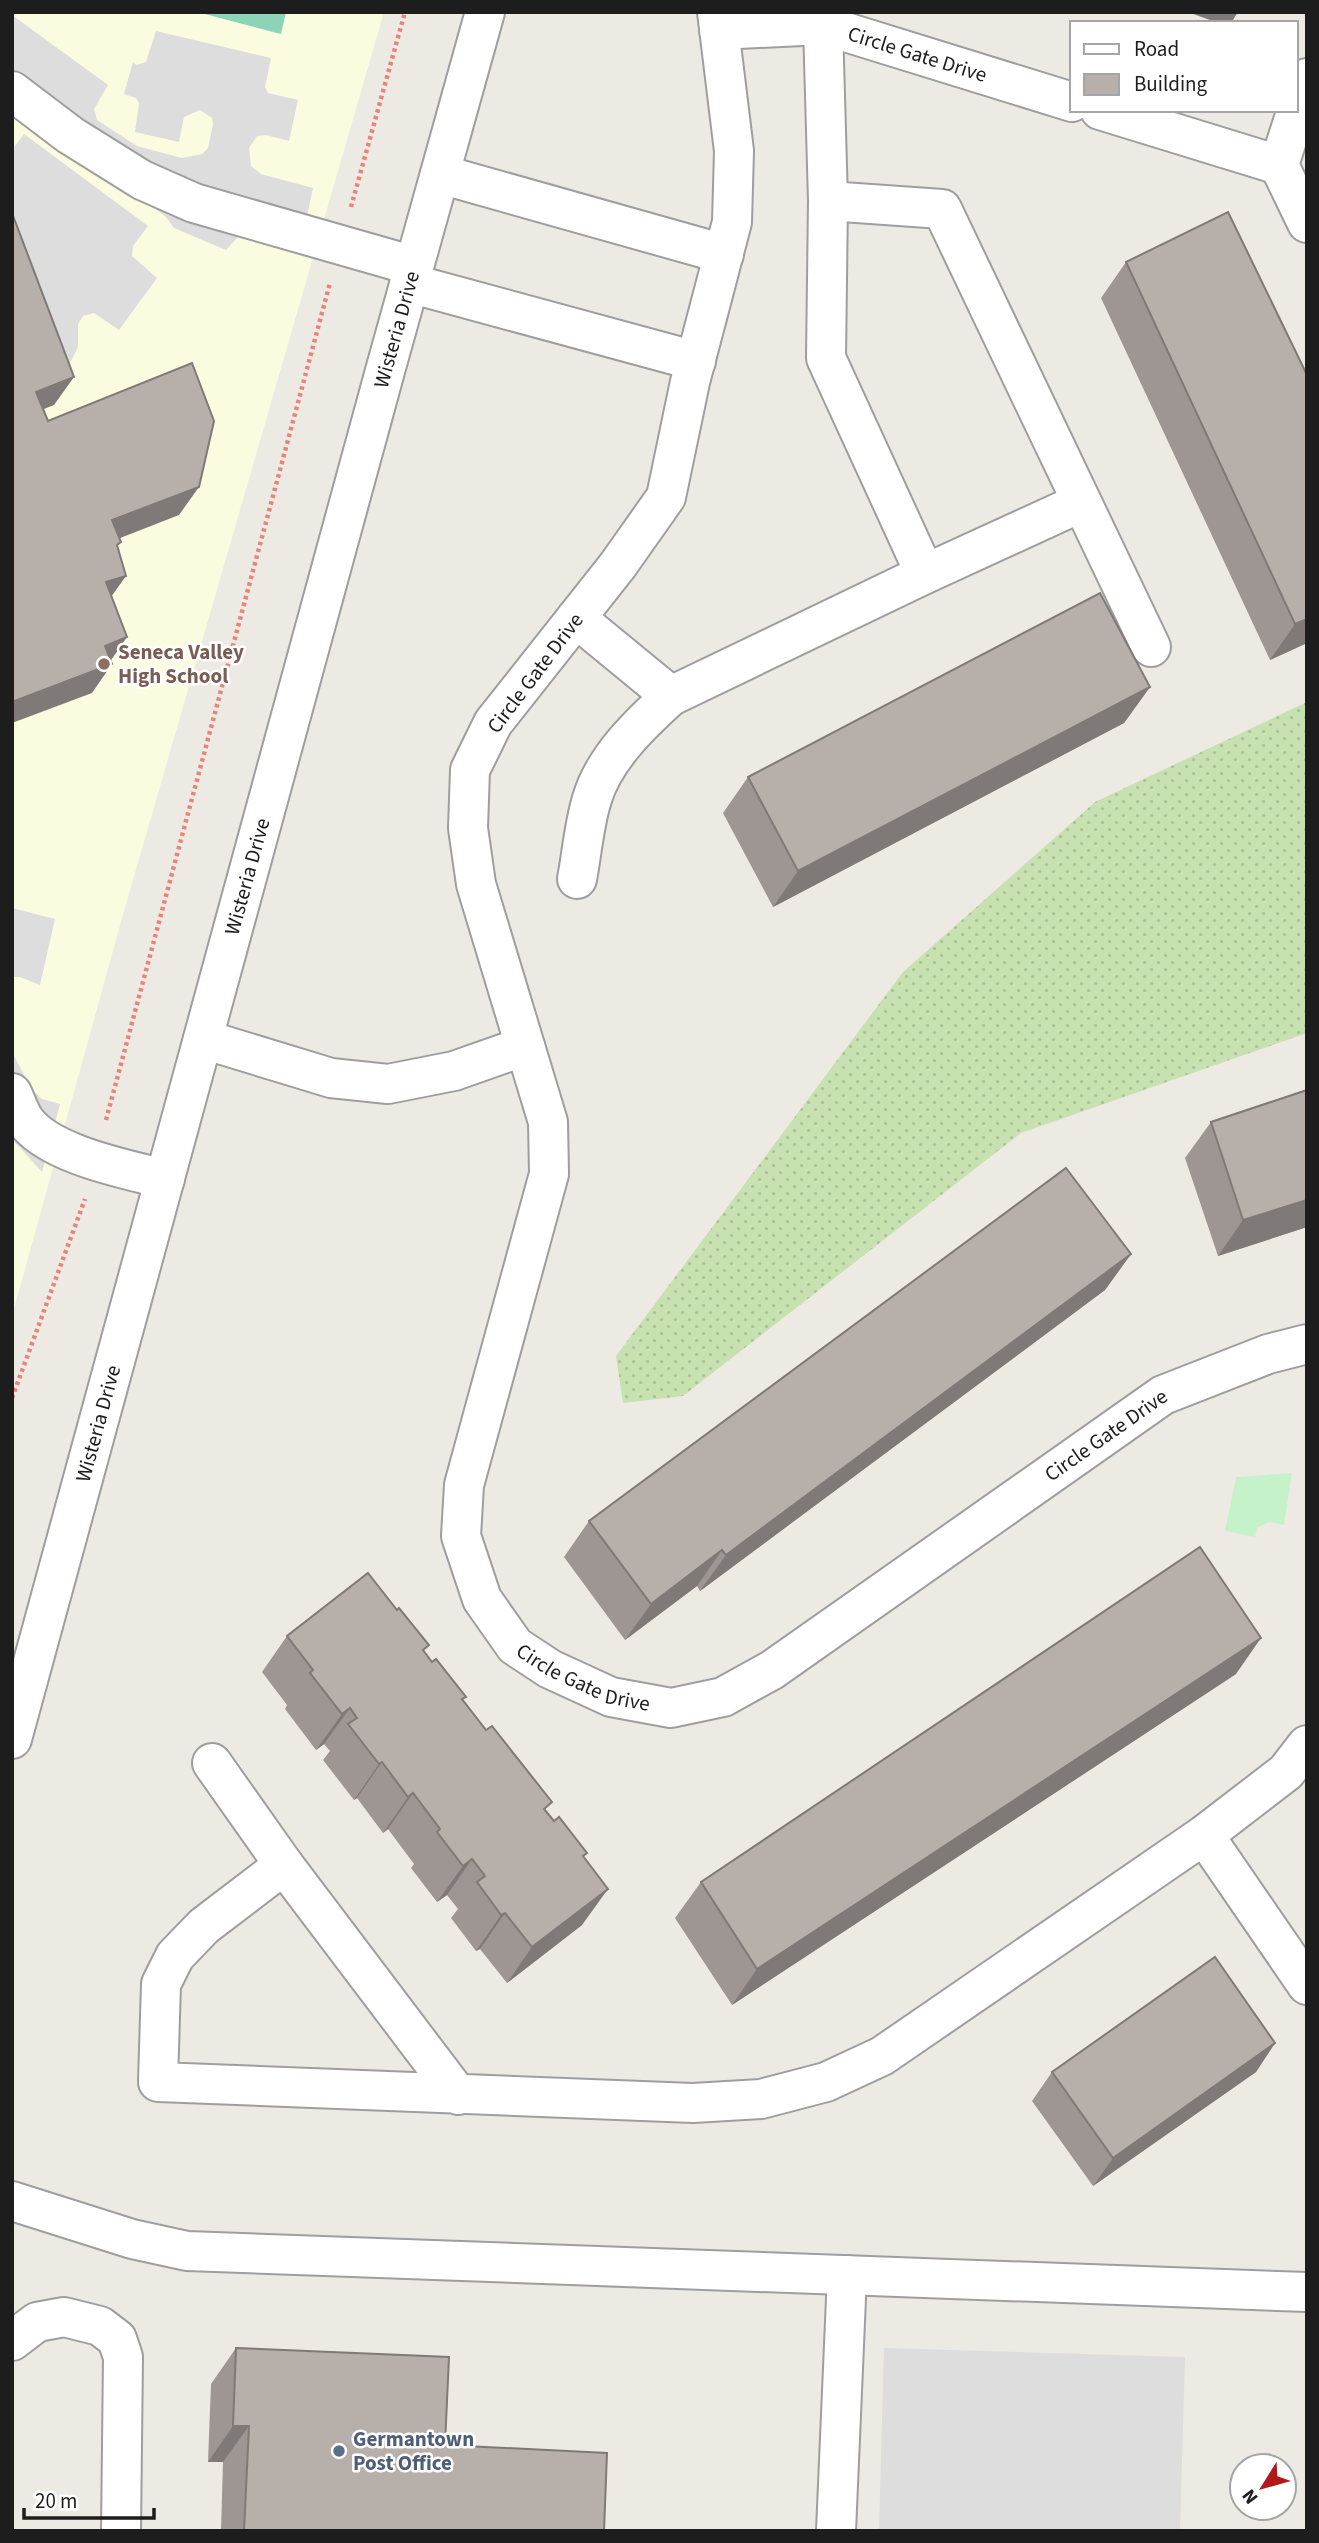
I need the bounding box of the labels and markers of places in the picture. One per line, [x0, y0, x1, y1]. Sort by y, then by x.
place label: Seneca Valley High School [118, 637, 244, 691]
marker: Seneca Valley High School [96, 656, 112, 672]
place label: Germantown Post Office [353, 2424, 474, 2478]
marker: Germantown Post Office [331, 2443, 347, 2459]

